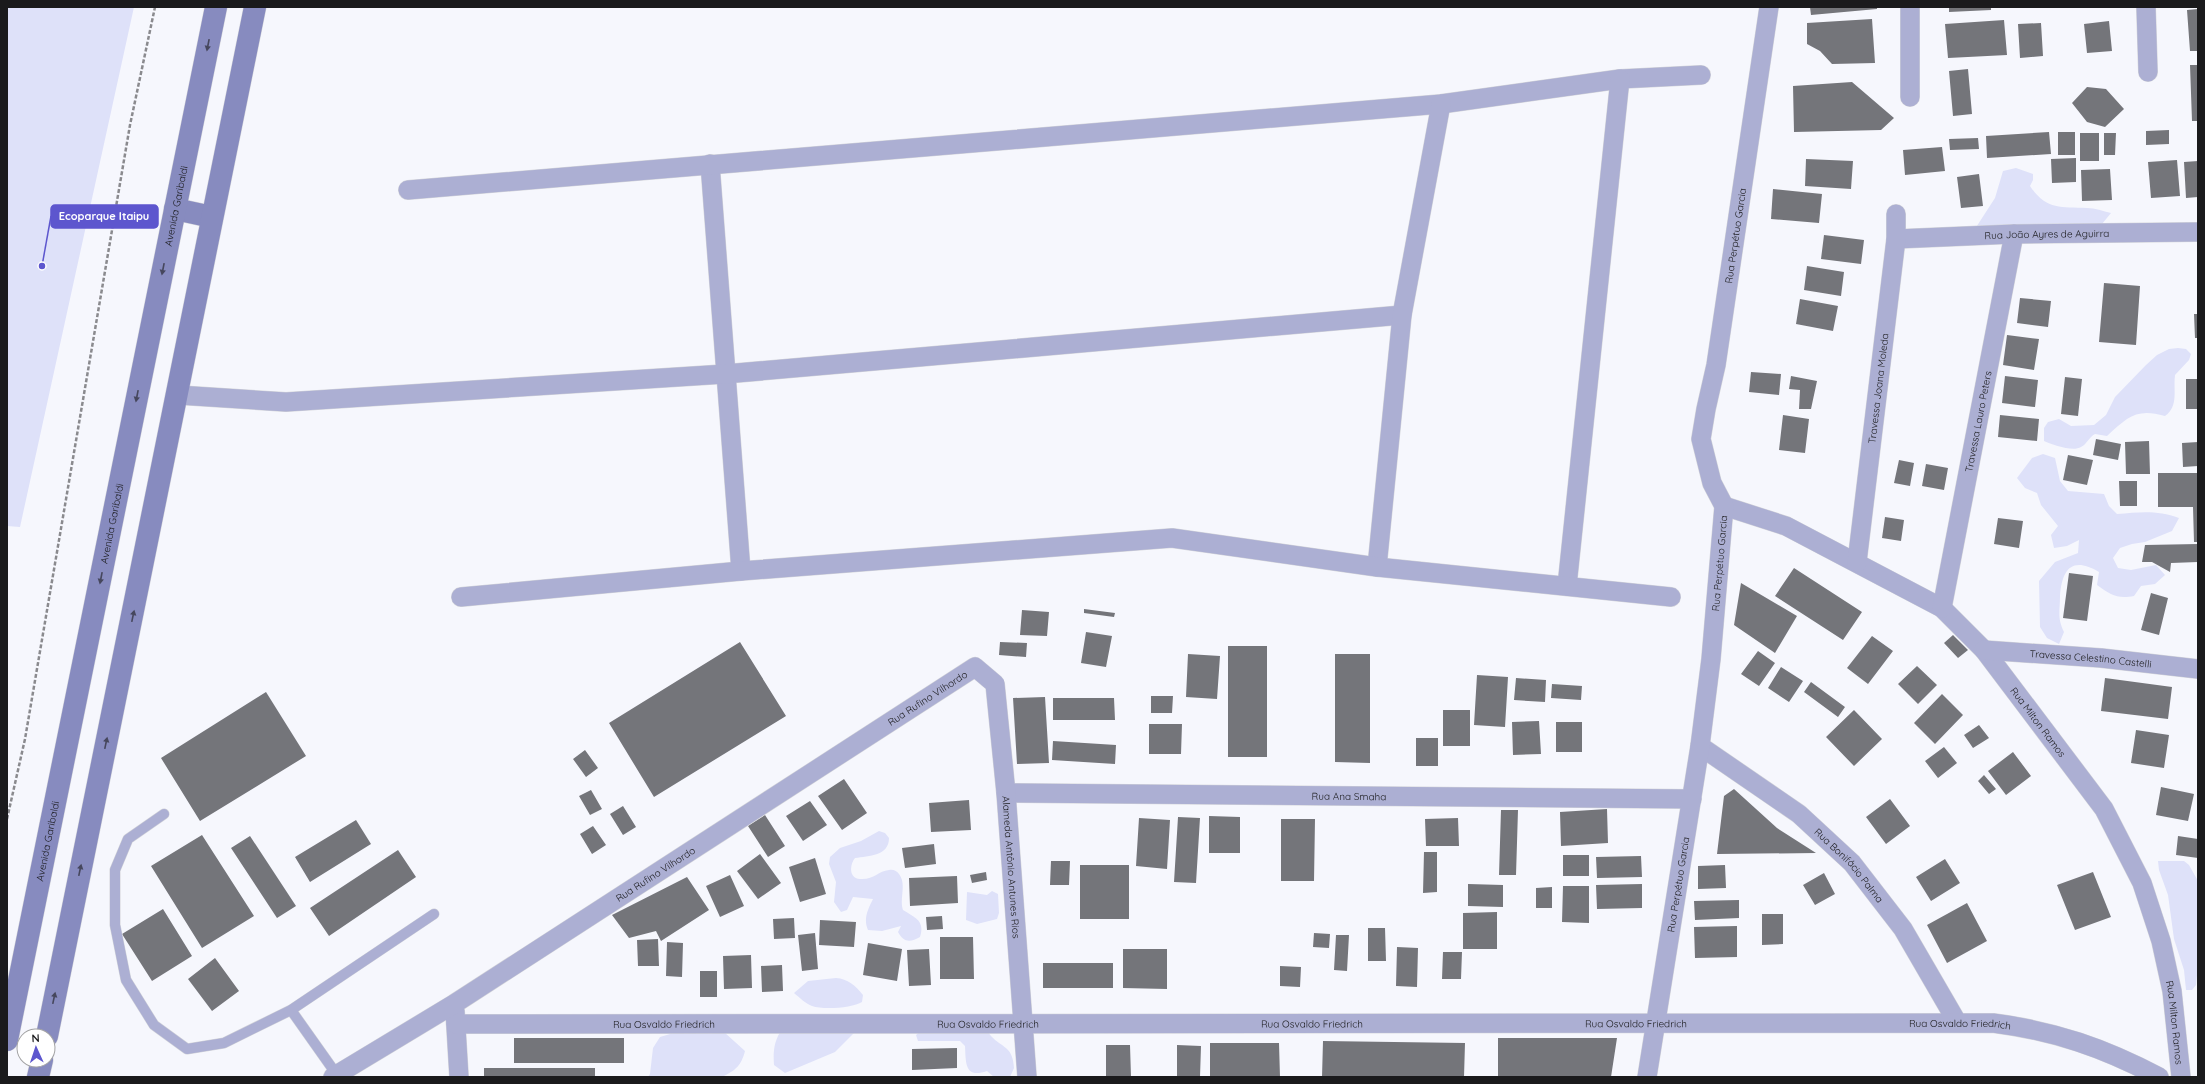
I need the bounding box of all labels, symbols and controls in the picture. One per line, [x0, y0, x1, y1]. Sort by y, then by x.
one-way arrow [205, 39, 211, 51]
street label: Avenida Garibaldi [162, 165, 191, 247]
street label: Rua Perpétuo Garcia [1722, 187, 1749, 284]
callout: Ecoparque Itaipu [51, 205, 158, 228]
text: Ecoparque Itaipu [59, 209, 149, 223]
street label: Rua João Ayres de Aguirra [1984, 227, 2109, 242]
one-way arrow [160, 263, 166, 275]
street label: Travessa Joana Moleda [1865, 332, 1892, 444]
street label: Travessa Lauro Peters [1962, 370, 1995, 473]
one-way arrow [134, 390, 140, 402]
street label: Avenida Garibaldi [98, 482, 126, 565]
street label: Rua Perpétuo Garcia [1709, 515, 1730, 612]
one-way arrow [97, 572, 103, 585]
one-way arrow [130, 610, 136, 622]
street label: Travessa Celestino Castelli [2029, 647, 2152, 671]
street label: Rua Rufino Vilhordo [885, 668, 970, 729]
street label: Rua Milton Ramos [2007, 685, 2069, 760]
one-way arrow [104, 737, 110, 749]
street label: Rua Ana Smaha [1312, 790, 1386, 803]
street label: Alameda Antônio Antunes Rios [999, 796, 1023, 939]
street label: Avenida Garibaldi [33, 800, 62, 882]
street label: Rua Bonifácio Palma [1811, 826, 1886, 905]
street label: Rua Perpétuo Garcia [1664, 836, 1692, 933]
street label: Rua Rufino Vilhordo [613, 844, 698, 905]
one-way arrow [78, 864, 84, 877]
street label: Rua Milton Ramos [2163, 979, 2186, 1065]
one-way arrow [52, 992, 58, 1004]
street label: Rua Osvaldo Friedrich [1261, 1017, 1363, 1030]
street label: Rua Osvaldo Friedrich [1585, 1017, 1687, 1030]
street label: Rua Osvaldo Friedrich [1909, 1017, 2012, 1033]
street label: Rua Osvaldo Friedrich [613, 1018, 715, 1031]
street label: Rua Osvaldo Friedrich [937, 1018, 1039, 1031]
north arrow [16, 1028, 56, 1068]
text: N [31, 1031, 40, 1045]

